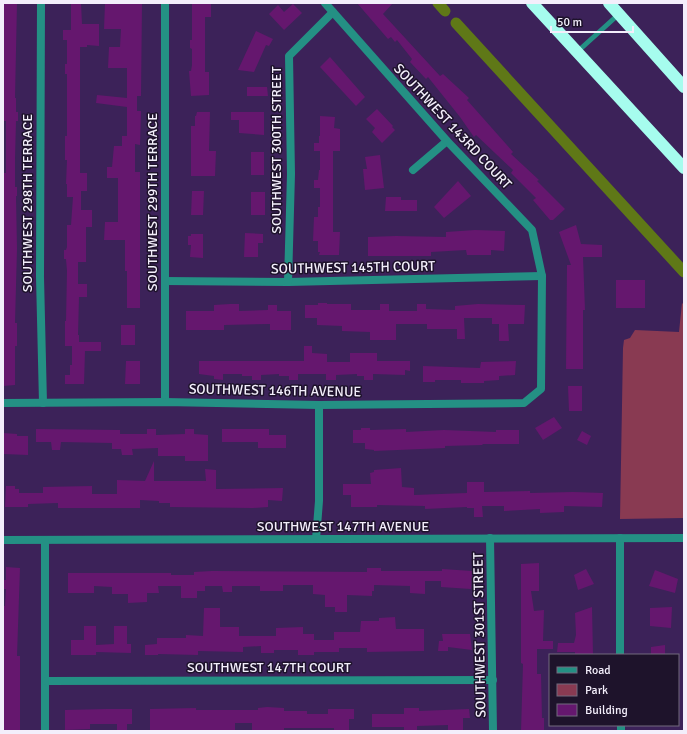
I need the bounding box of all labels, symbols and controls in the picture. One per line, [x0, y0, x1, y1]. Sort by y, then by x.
scale bar [551, 8, 633, 34]
text: 50 m [557, 15, 582, 30]
street label: SOUTHWEST 143RD COURT [390, 60, 515, 193]
street label: SOUTHWEST 300TH STREET [268, 66, 285, 234]
street label: SOUTHWEST 299TH TERRACE [144, 113, 161, 291]
street label: SOUTHWEST 298TH TERRACE [19, 114, 36, 292]
street label: SOUTHWEST 145TH COURT [271, 258, 435, 277]
street label: SOUTHWEST 146TH AVENUE [189, 380, 361, 401]
street label: SOUTHWEST 147TH AVENUE [257, 518, 429, 535]
street label: SOUTHWEST 301ST STREET [470, 552, 489, 718]
legend [549, 654, 679, 726]
street label: SOUTHWEST 147TH COURT [187, 659, 351, 676]
text: Road [585, 663, 611, 678]
text: Park [585, 683, 608, 698]
text: Building [585, 703, 628, 718]

